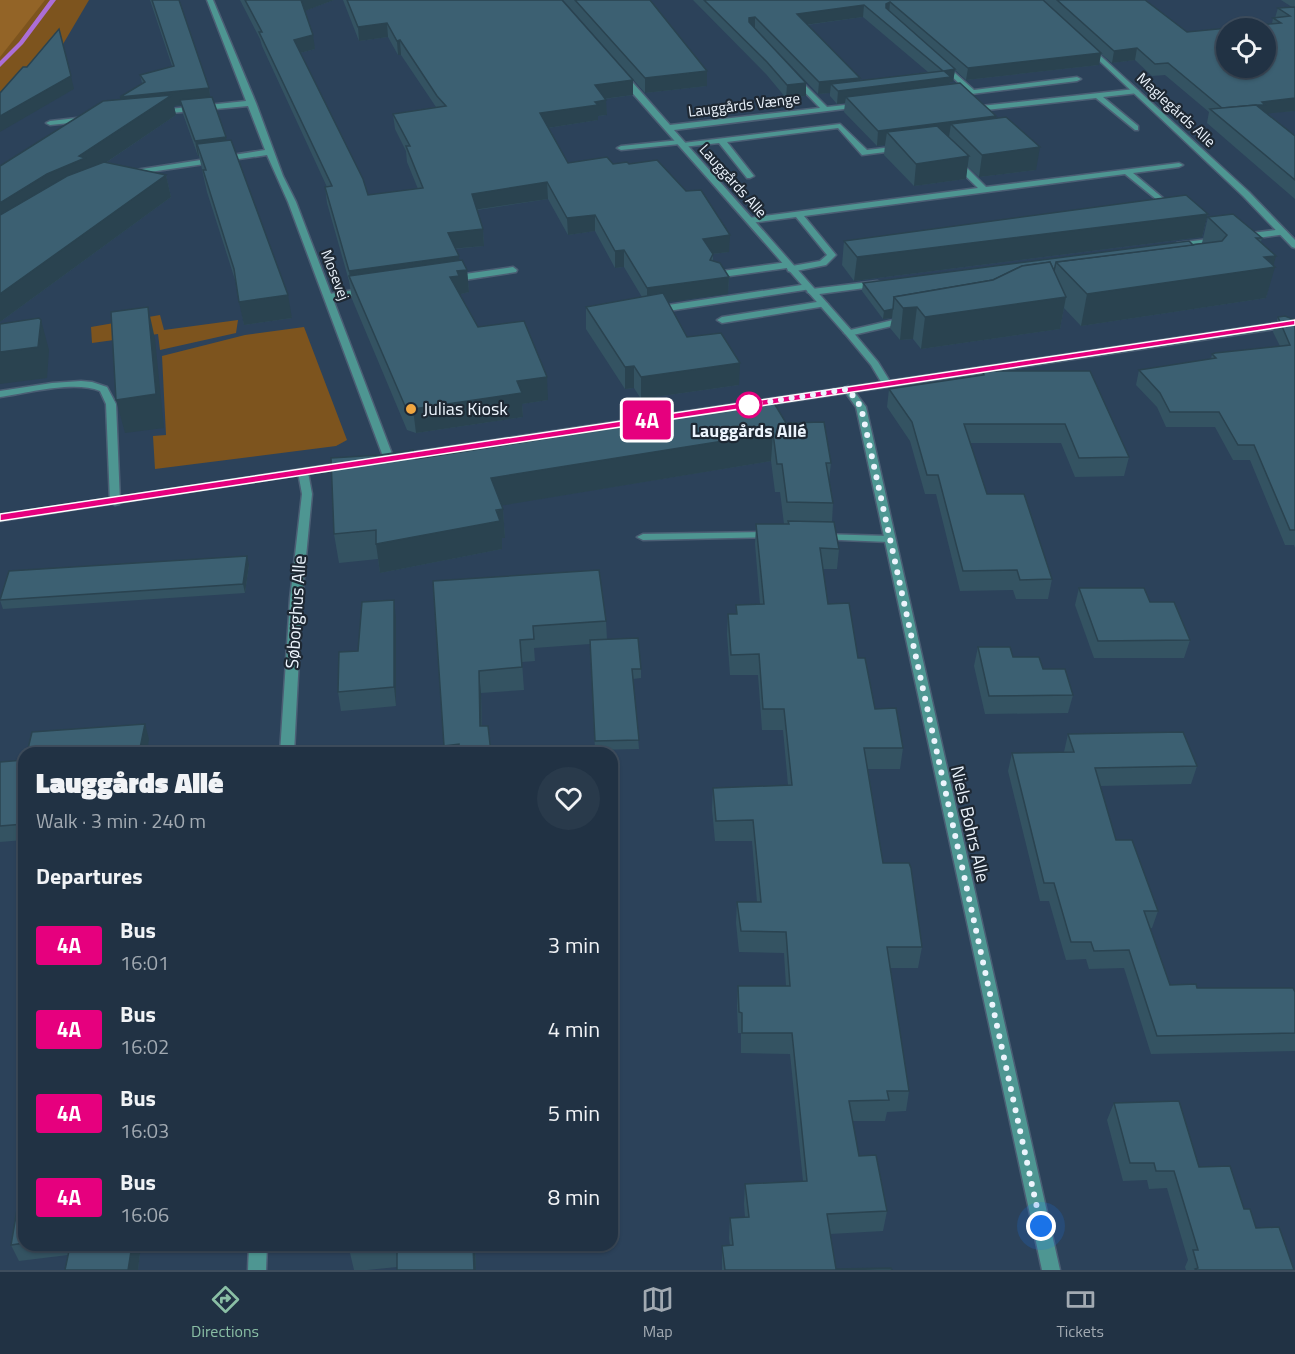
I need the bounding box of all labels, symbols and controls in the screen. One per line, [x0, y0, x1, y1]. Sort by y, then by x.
map controls [1216, 18, 1276, 78]
button: locate [1216, 18, 1276, 78]
street label: Maglegårds Alle [1132, 67, 1221, 152]
street label: Lauggårds Vænge [687, 86, 801, 123]
street label: Lauggårds Alle [694, 139, 773, 223]
street label: Mosevej [315, 246, 356, 304]
marker: Lauggårds Allé [736, 392, 762, 418]
place label: Julias Kiosk [423, 395, 508, 422]
line badge: 4A [620, 400, 674, 440]
marker: Julias Kiosk [404, 402, 418, 416]
text: 4A [635, 404, 659, 436]
place label: Lauggårds Allé [692, 417, 806, 444]
street label: Søborghus Alle [278, 555, 313, 669]
text: Lauggårds Allé [36, 761, 223, 804]
street label: Niels Bohrs Alle [944, 763, 997, 885]
button: heart [537, 767, 600, 830]
text: Walk · 3 min · 240 m [36, 805, 206, 836]
text: Departures [36, 859, 143, 893]
text: Bus [120, 913, 156, 947]
text: 3 min [548, 928, 600, 962]
text: 4A [57, 929, 81, 961]
text: 16:01 [120, 947, 169, 978]
text: Bus [120, 997, 156, 1031]
text: 4 min [548, 1012, 600, 1046]
text: 4A [57, 1013, 81, 1045]
text: 16:02 [120, 1031, 169, 1062]
text: Bus [120, 1081, 156, 1115]
text: 5 min [548, 1096, 600, 1130]
text: 4A [57, 1097, 81, 1129]
text: 16:03 [120, 1115, 169, 1146]
text: Bus [120, 1165, 156, 1199]
text: 8 min [548, 1180, 600, 1214]
text: 4A [57, 1181, 81, 1213]
text: 16:06 [120, 1199, 169, 1230]
your location [1026, 1211, 1056, 1241]
tab: Directions [191, 1283, 259, 1343]
tab: Map [641, 1283, 674, 1343]
tab: Tickets [1056, 1283, 1104, 1343]

